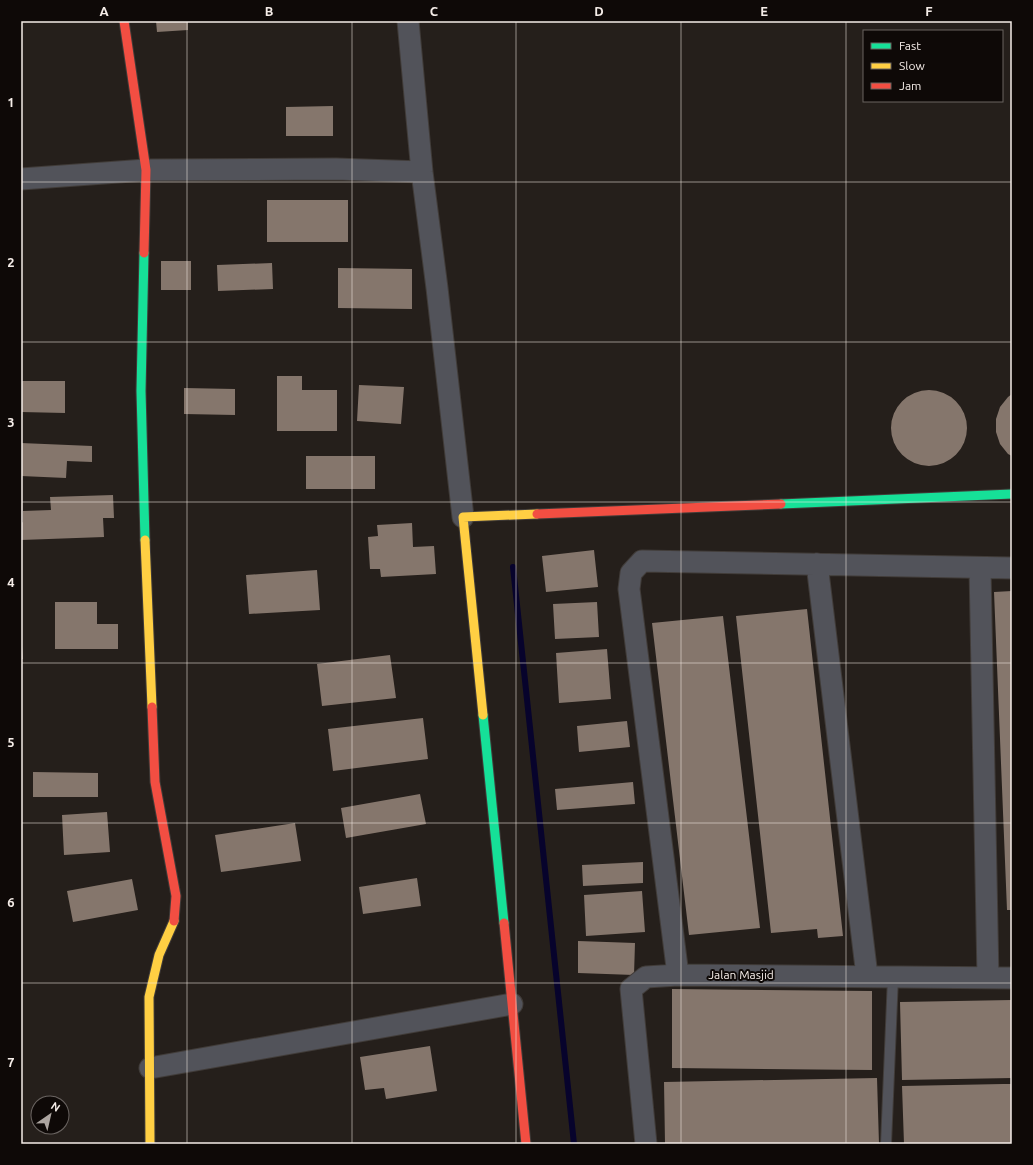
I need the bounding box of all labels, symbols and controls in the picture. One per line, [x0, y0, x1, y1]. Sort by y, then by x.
text: A [99, 4, 109, 18]
text: B [265, 4, 274, 18]
text: C [430, 4, 439, 18]
text: D [594, 4, 604, 18]
text: E [760, 4, 768, 18]
text: F [925, 4, 933, 18]
legend [863, 30, 1003, 102]
text: Fast [899, 39, 921, 52]
text: Slow [899, 59, 925, 72]
text: Jam [899, 79, 921, 92]
text: 1 [7, 95, 15, 109]
text: 2 [7, 255, 15, 269]
text: 3 [7, 415, 15, 429]
text: 4 [7, 575, 15, 589]
text: 5 [7, 735, 15, 749]
text: 6 [7, 895, 15, 909]
street label: Jalan Masjid [708, 968, 774, 981]
text: 7 [7, 1055, 15, 1069]
north arrow [30, 1095, 70, 1135]
text: N [49, 1099, 62, 1114]

